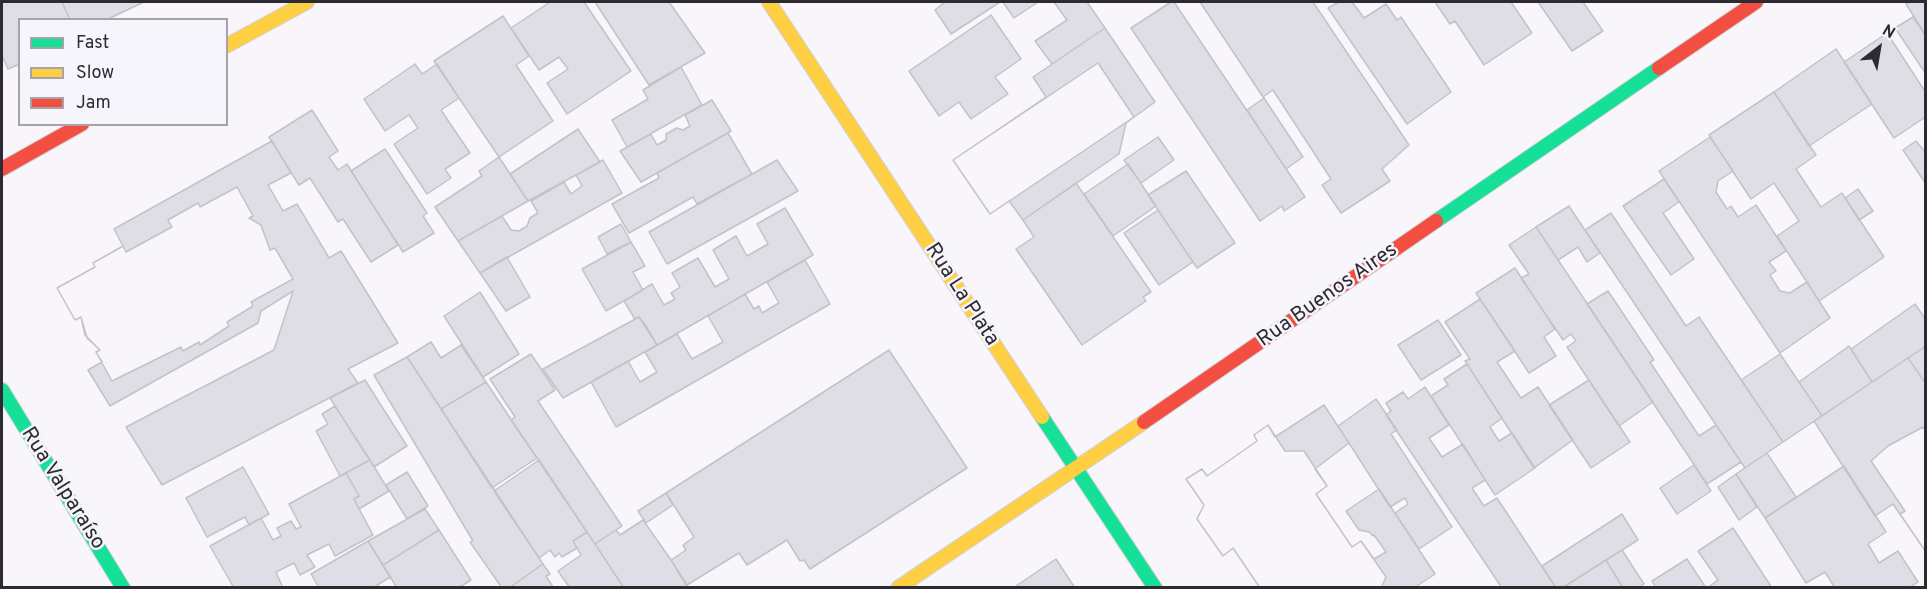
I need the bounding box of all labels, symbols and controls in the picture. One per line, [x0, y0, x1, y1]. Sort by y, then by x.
legend [18, 18, 228, 126]
north arrow [1849, 18, 1909, 78]
text: N [1878, 21, 1898, 44]
text: Fast [76, 32, 109, 55]
text: Slow [76, 62, 114, 85]
text: Jam [76, 92, 111, 115]
street label: Rua Buenos Aires [1253, 238, 1403, 354]
street label: Rua La Plata [918, 239, 1004, 351]
street label: Rua Valparaíso [14, 423, 110, 555]

